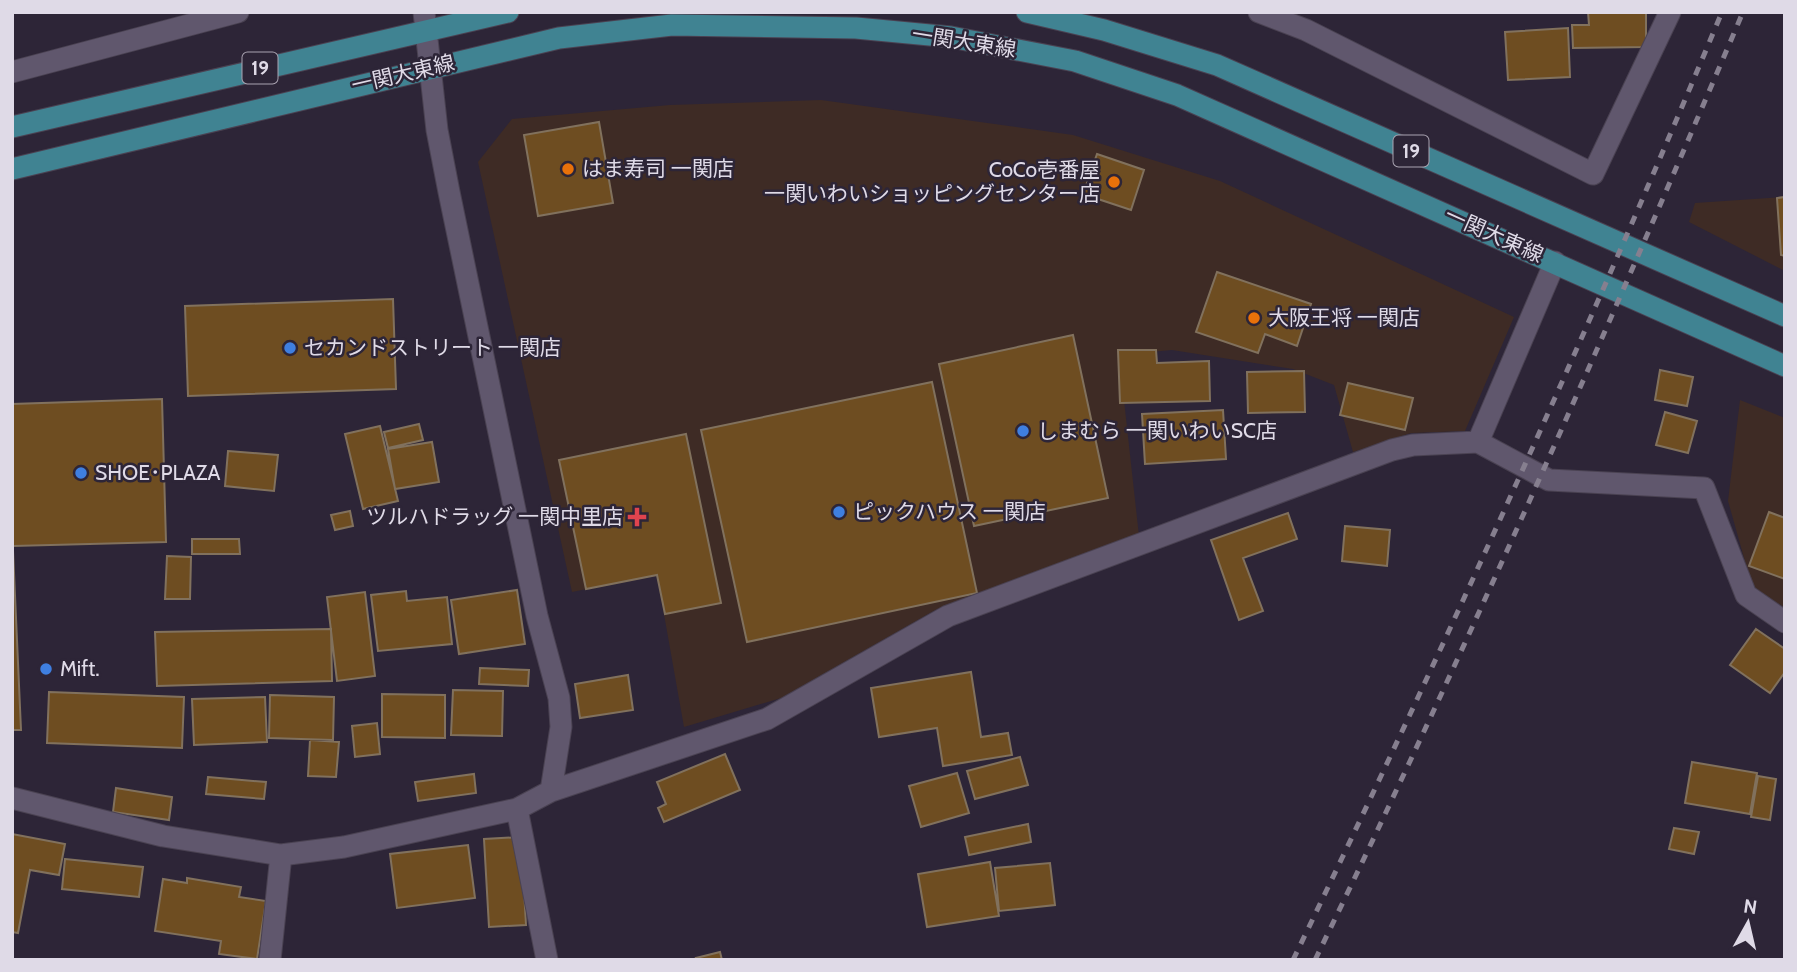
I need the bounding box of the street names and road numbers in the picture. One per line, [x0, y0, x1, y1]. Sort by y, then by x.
street label: 一関大東線 [910, 21, 1018, 62]
street label: 一関大東線 [349, 50, 457, 98]
road number: 19 [243, 52, 278, 83]
road number: 19 [1394, 136, 1428, 167]
street label: 一関大東線 [1441, 202, 1547, 267]

